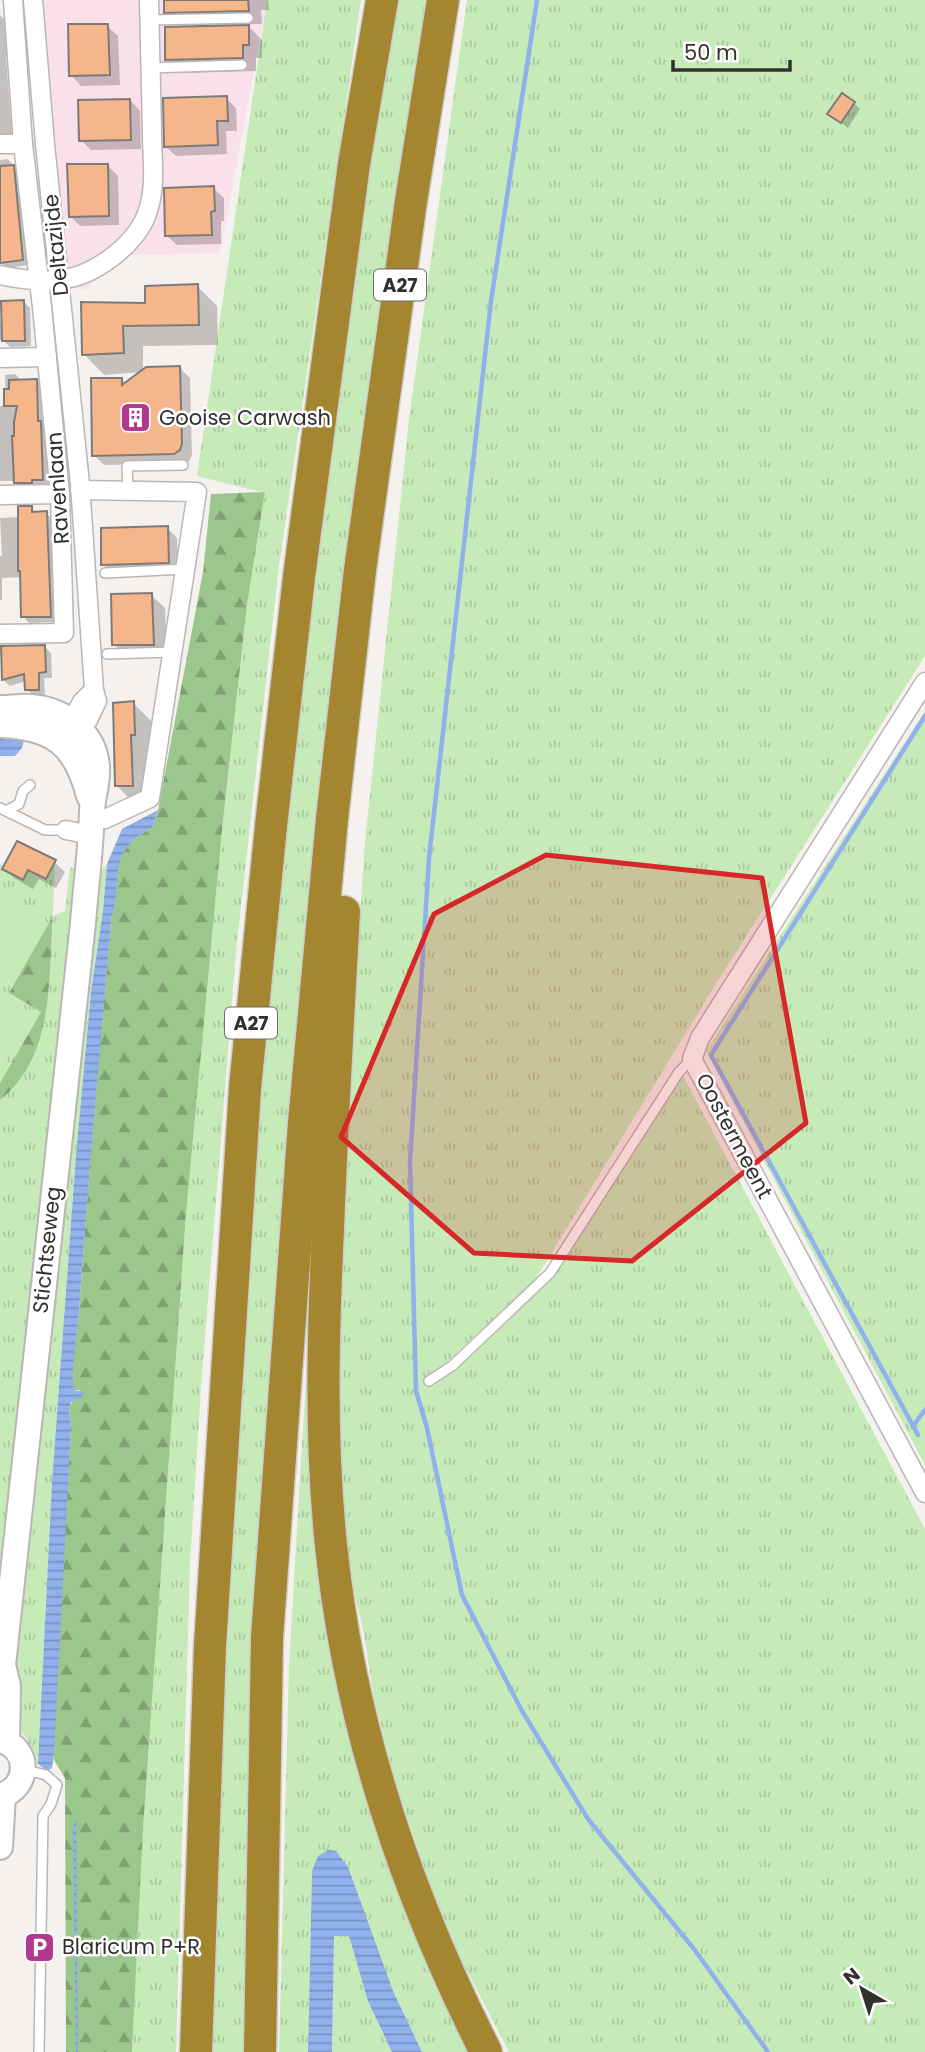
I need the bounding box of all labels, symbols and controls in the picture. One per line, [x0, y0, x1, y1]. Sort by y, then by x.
scale bar [673, 28, 790, 72]
text: 50 m [684, 38, 738, 67]
street label: Deltazijde [36, 193, 75, 297]
road number: A27 [374, 270, 426, 300]
building icon: Gooise Carwash [119, 401, 153, 435]
place label: Gooise Carwash [159, 403, 331, 432]
street label: Ravenlaan [39, 431, 76, 545]
road number: A27 [225, 1007, 277, 1038]
street label: Oostermeent [689, 1068, 780, 1204]
street label: Stichtseweg [25, 1185, 68, 1315]
parking icon: Blaricum P+R [22, 1930, 56, 1964]
place label: Blaricum P+R [62, 1932, 200, 1961]
north arrow [827, 1954, 897, 2024]
text: N [838, 1961, 866, 1991]

